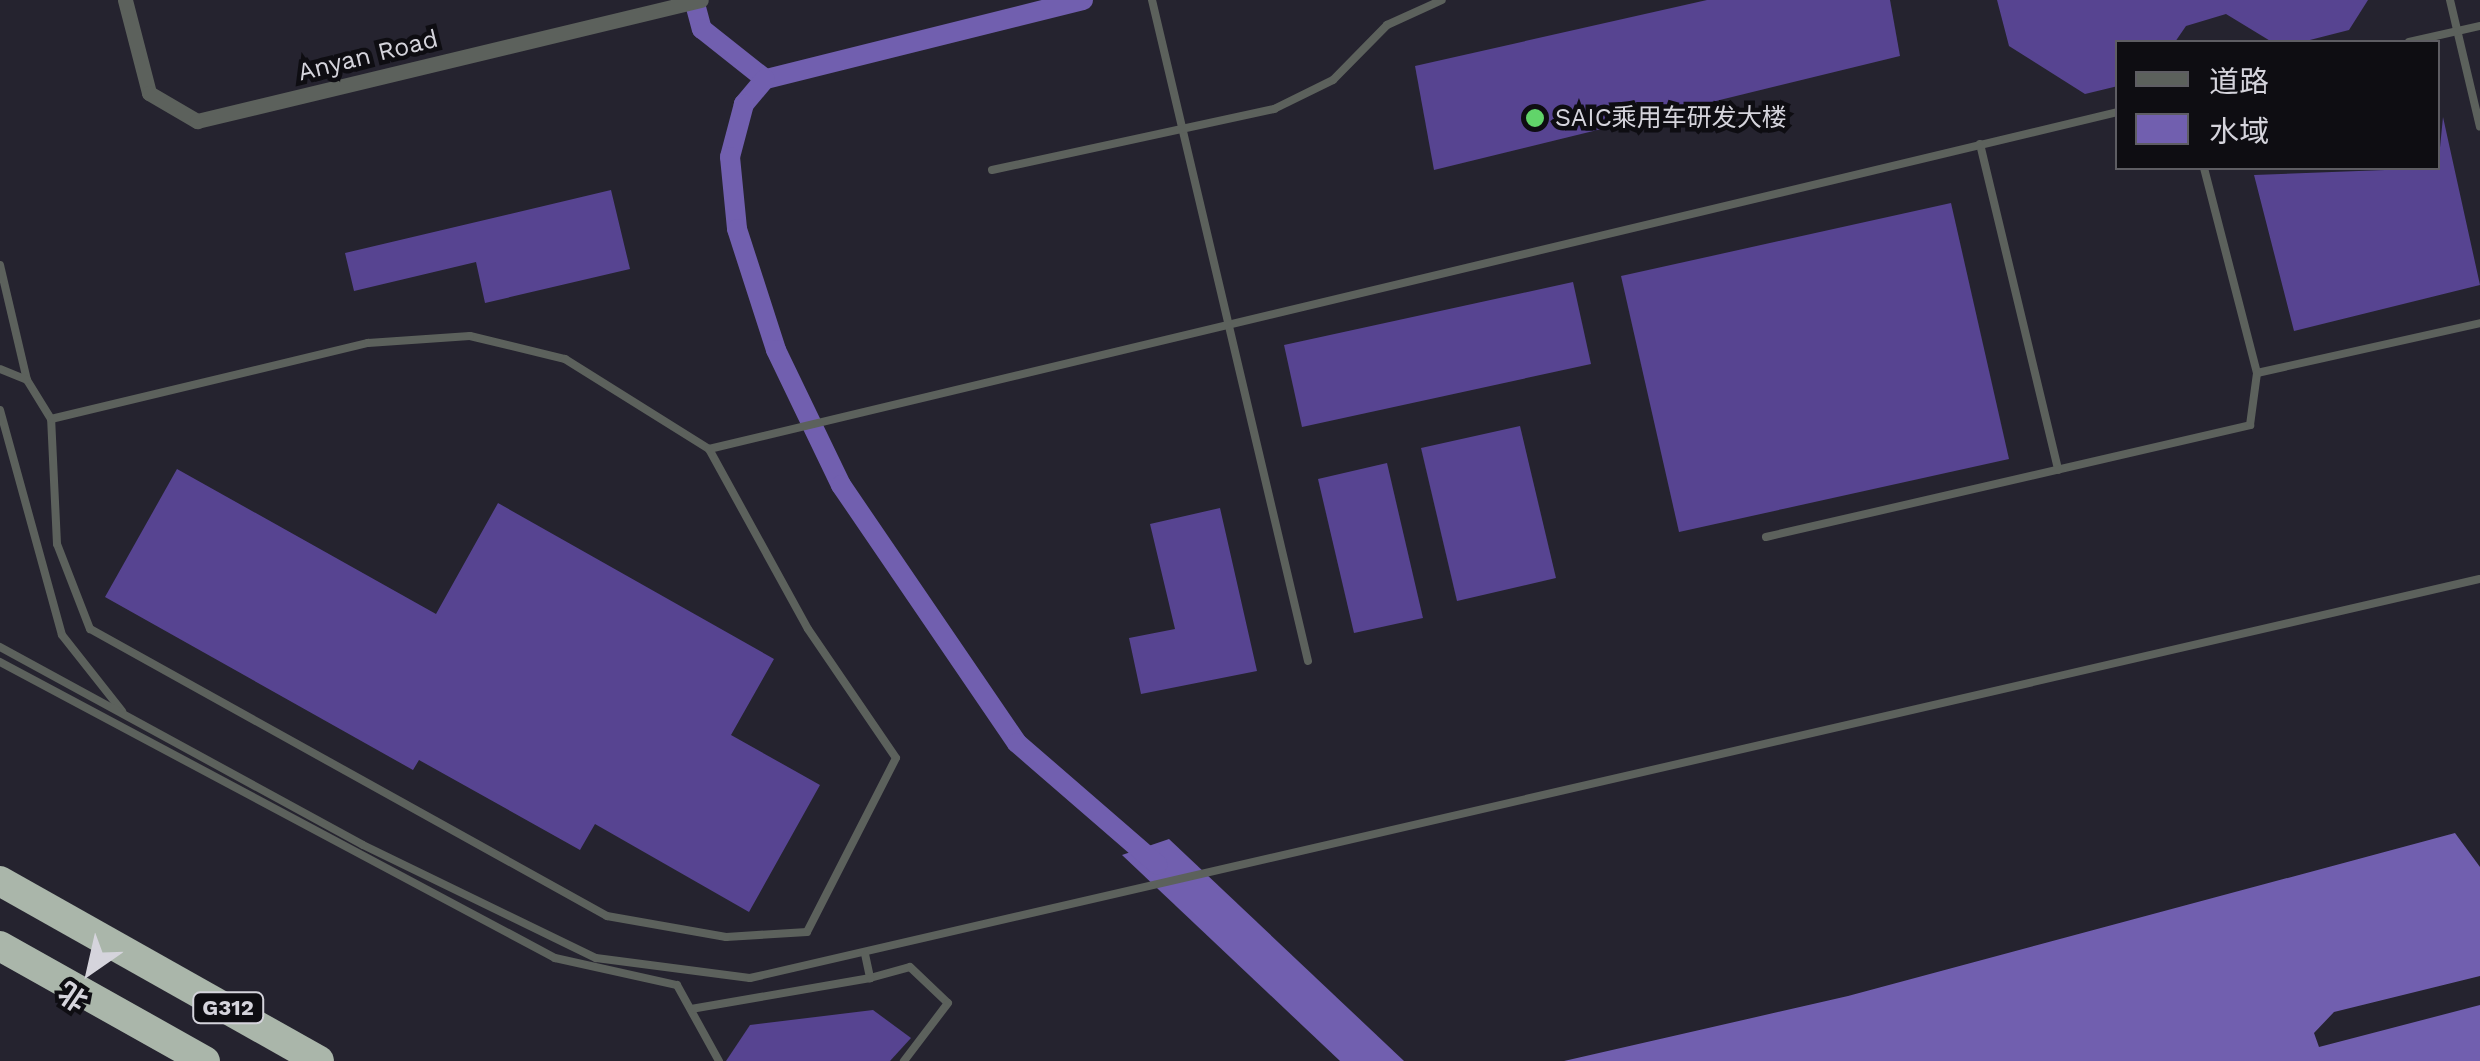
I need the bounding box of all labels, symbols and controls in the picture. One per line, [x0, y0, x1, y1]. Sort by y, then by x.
street label: Anyan Road [295, 24, 441, 88]
legend [2115, 40, 2440, 170]
text: 道路 [2209, 64, 2269, 99]
place label: SAIC乘用车研发大楼 [1555, 103, 1787, 133]
marker: SAIC乘用车研发大楼 [1524, 107, 1546, 129]
text: 水域 [2209, 114, 2269, 149]
north arrow [40, 921, 140, 1021]
text: 北 [52, 975, 94, 1018]
road number: G312 [190, 991, 266, 1025]

